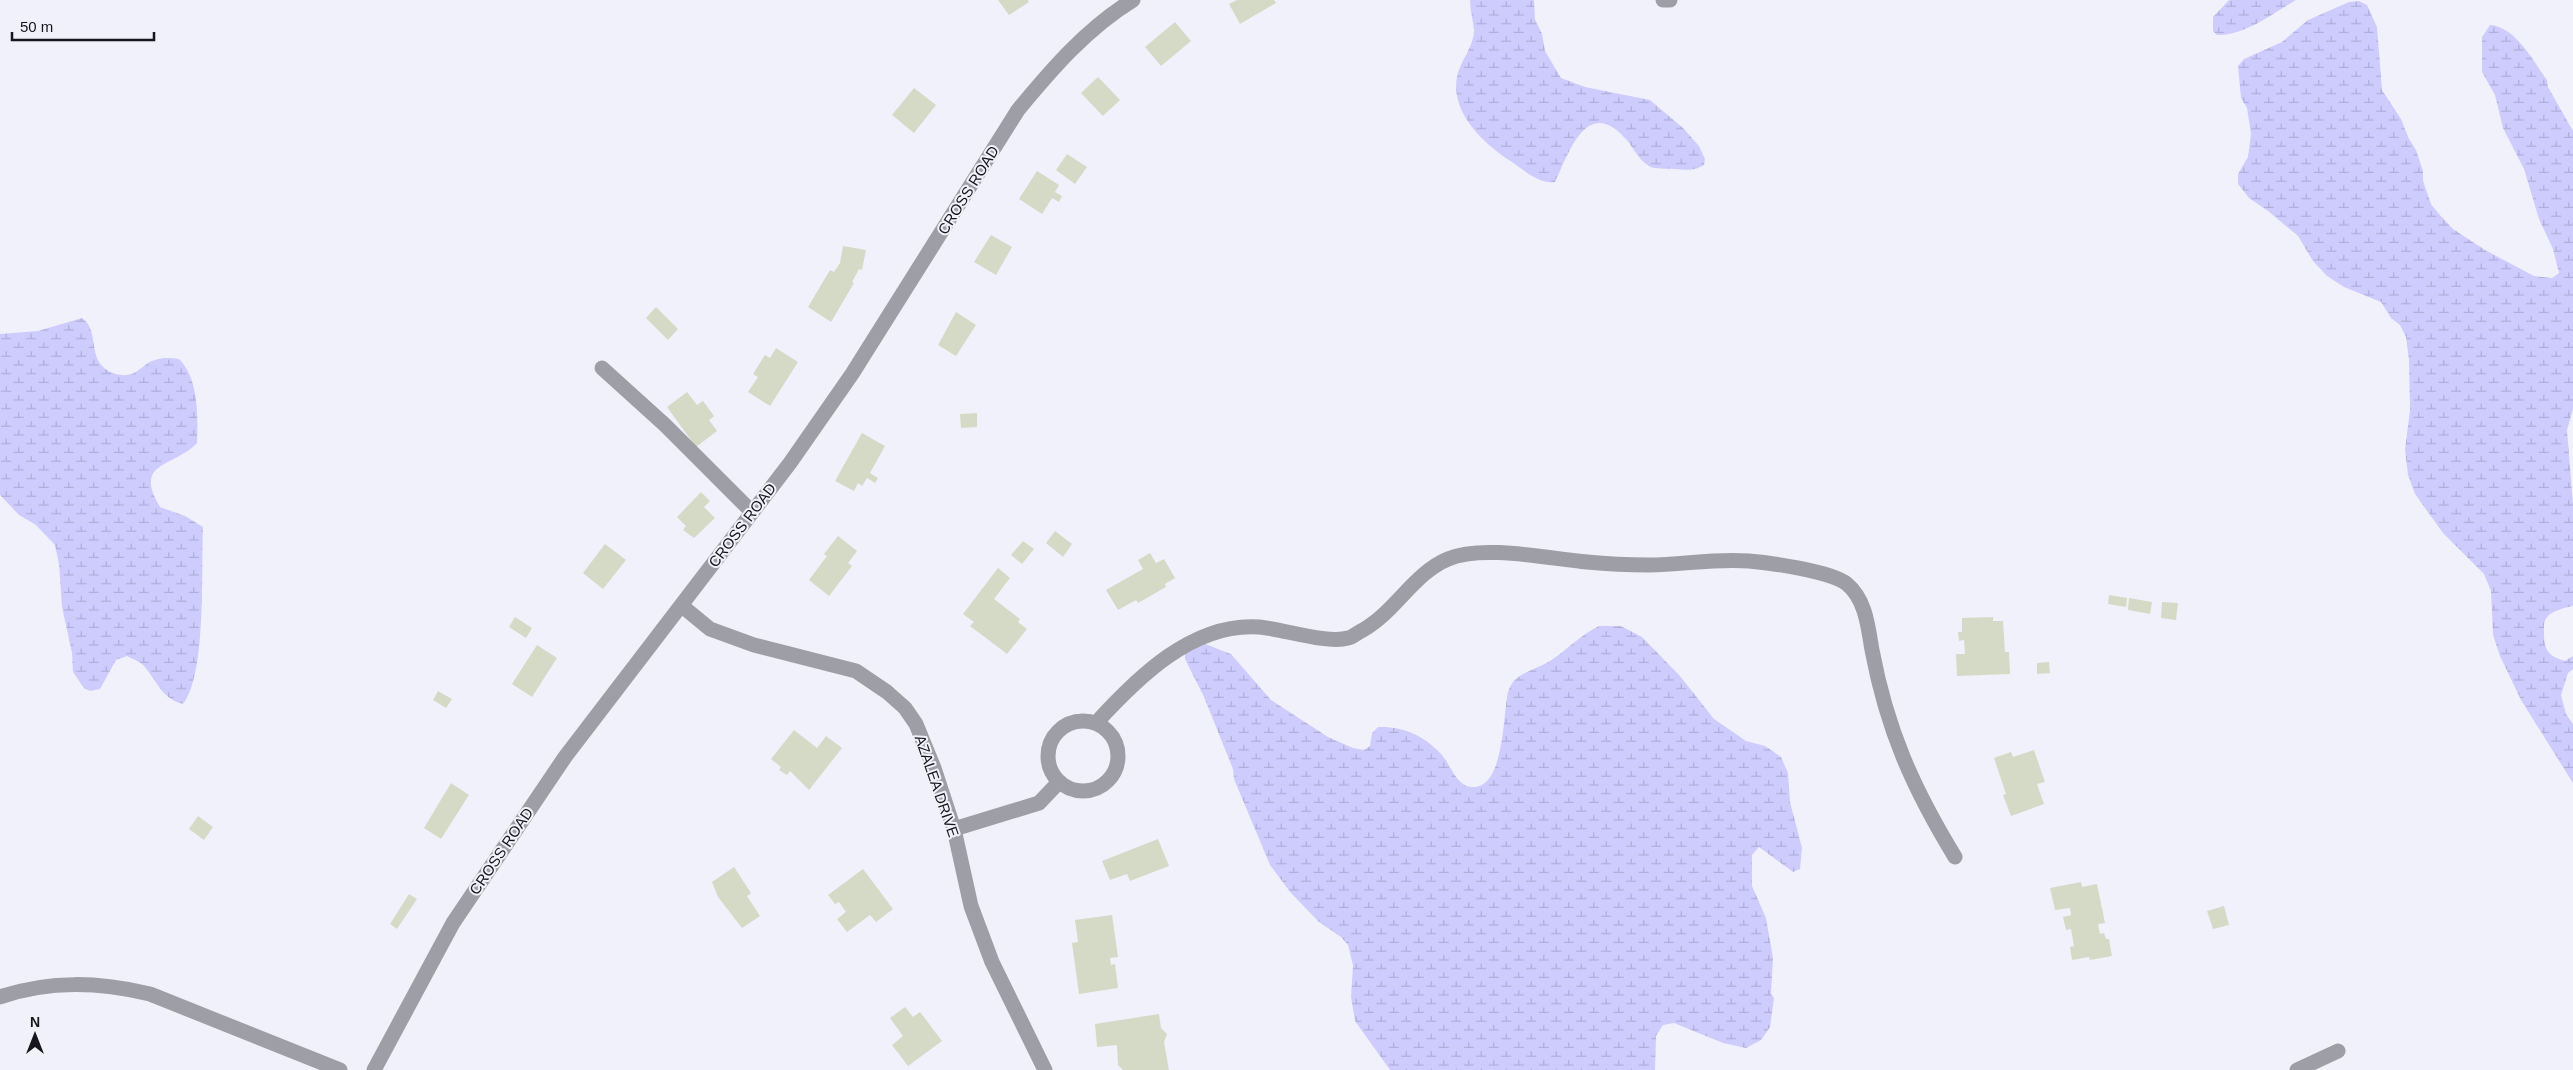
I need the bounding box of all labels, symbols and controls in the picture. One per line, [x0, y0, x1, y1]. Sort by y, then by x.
scale bar [12, 10, 155, 42]
text: 50 m [20, 18, 53, 35]
street label: CROSS ROAD [934, 143, 1002, 237]
street label: CROSS ROAD [705, 479, 779, 570]
street label: AZALEA DRIVE [912, 733, 962, 839]
street label: CROSS ROAD [466, 804, 536, 898]
north arrow [10, 1010, 60, 1060]
text: N [30, 1014, 40, 1030]

